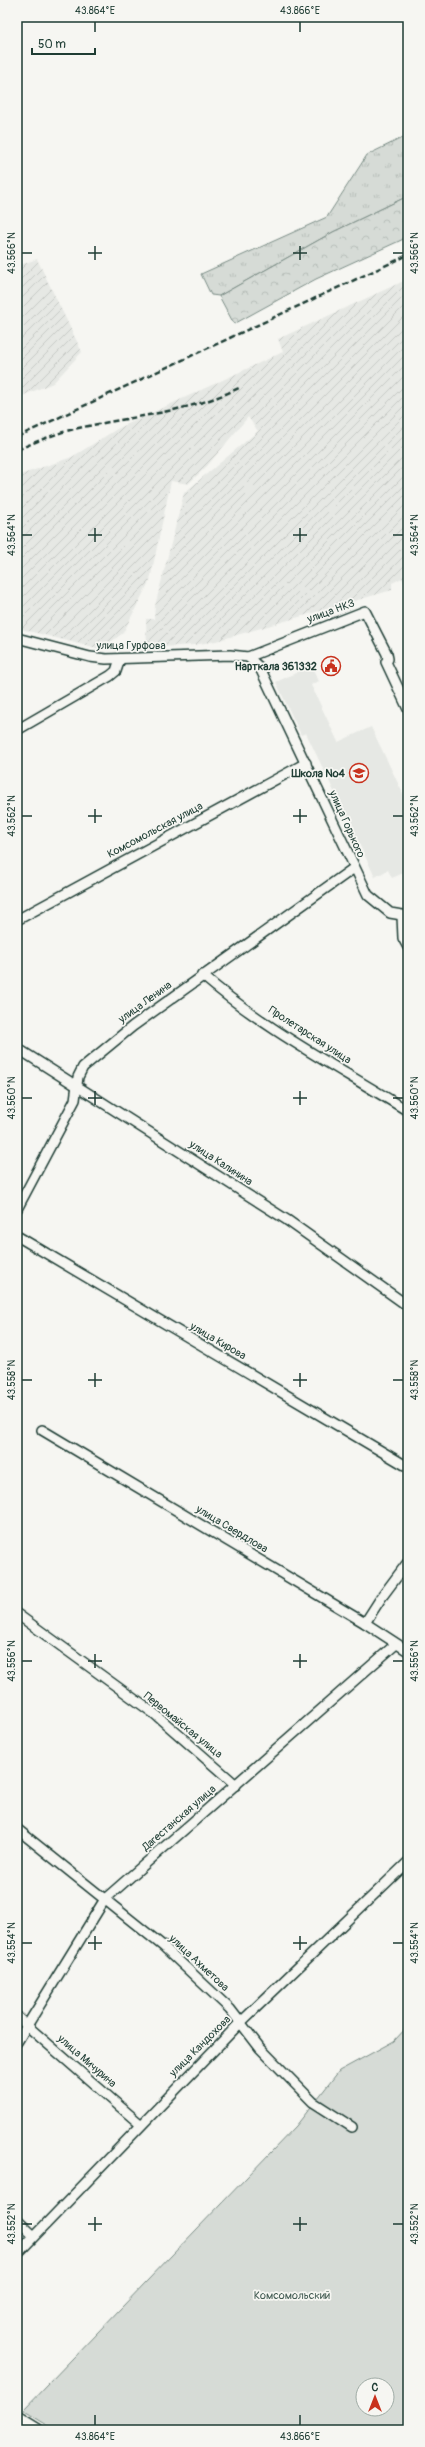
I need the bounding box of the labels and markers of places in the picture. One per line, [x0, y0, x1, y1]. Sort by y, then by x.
public building icon: Нарткала 361332 [320, 655, 342, 677]
place label: Нарткала 361332 [235, 660, 317, 673]
school or university icon: Школа №4 [348, 762, 370, 784]
place label: Школа №4 [290, 767, 346, 780]

